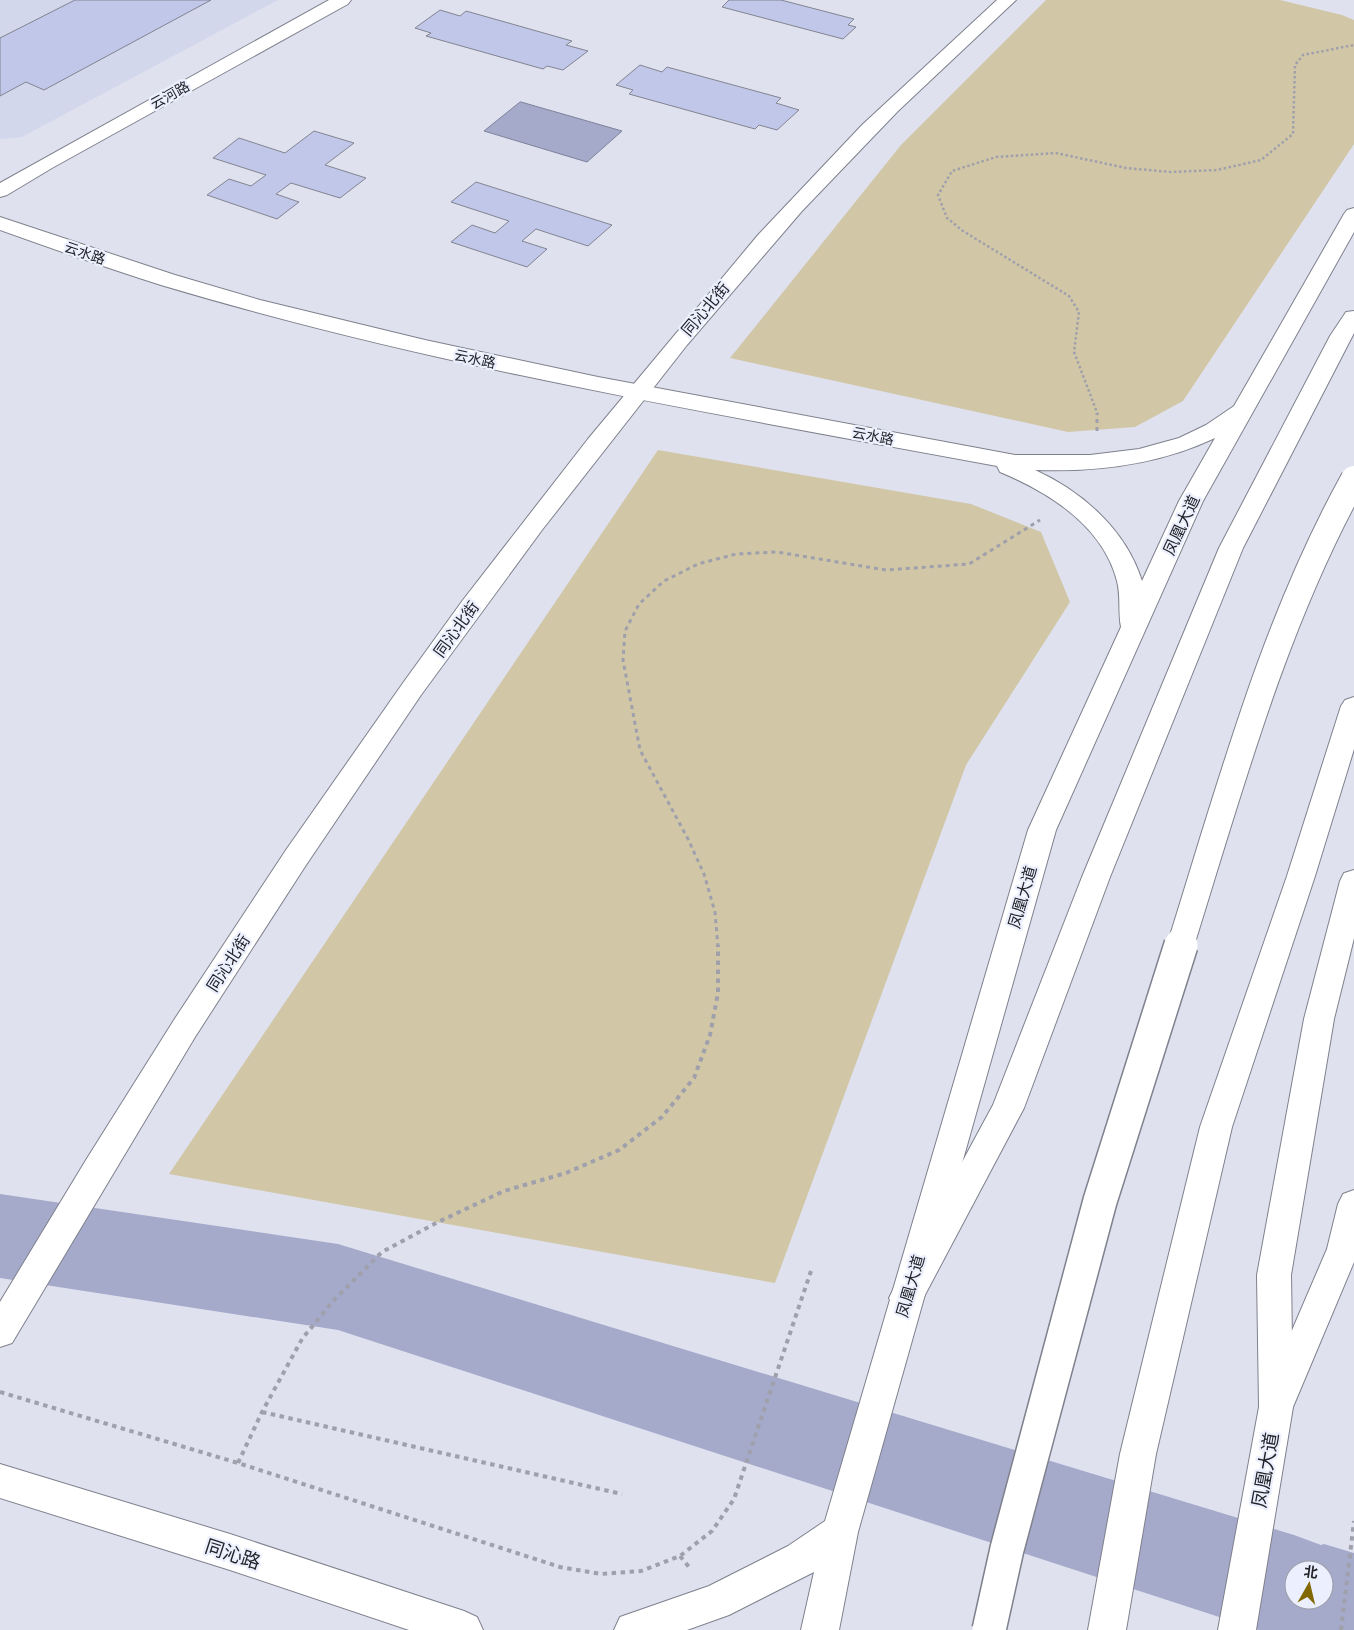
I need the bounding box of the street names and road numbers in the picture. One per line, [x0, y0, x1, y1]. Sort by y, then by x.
street label: 云河路 [148, 78, 193, 113]
street label: 云水路 [62, 239, 107, 268]
street label: 同沁北街 [678, 279, 733, 340]
street label: 云水路 [453, 347, 497, 372]
street label: 云水路 [851, 424, 895, 449]
street label: 凤凰大道 [1159, 492, 1204, 558]
street label: 同沁北街 [430, 598, 483, 661]
street label: 凤凰大道 [1005, 864, 1040, 931]
street label: 同沁北街 [203, 931, 254, 995]
street label: 凤凰大道 [893, 1253, 928, 1320]
street label: 凤凰大道 [1249, 1431, 1283, 1510]
street label: 同沁路 [202, 1536, 263, 1574]

